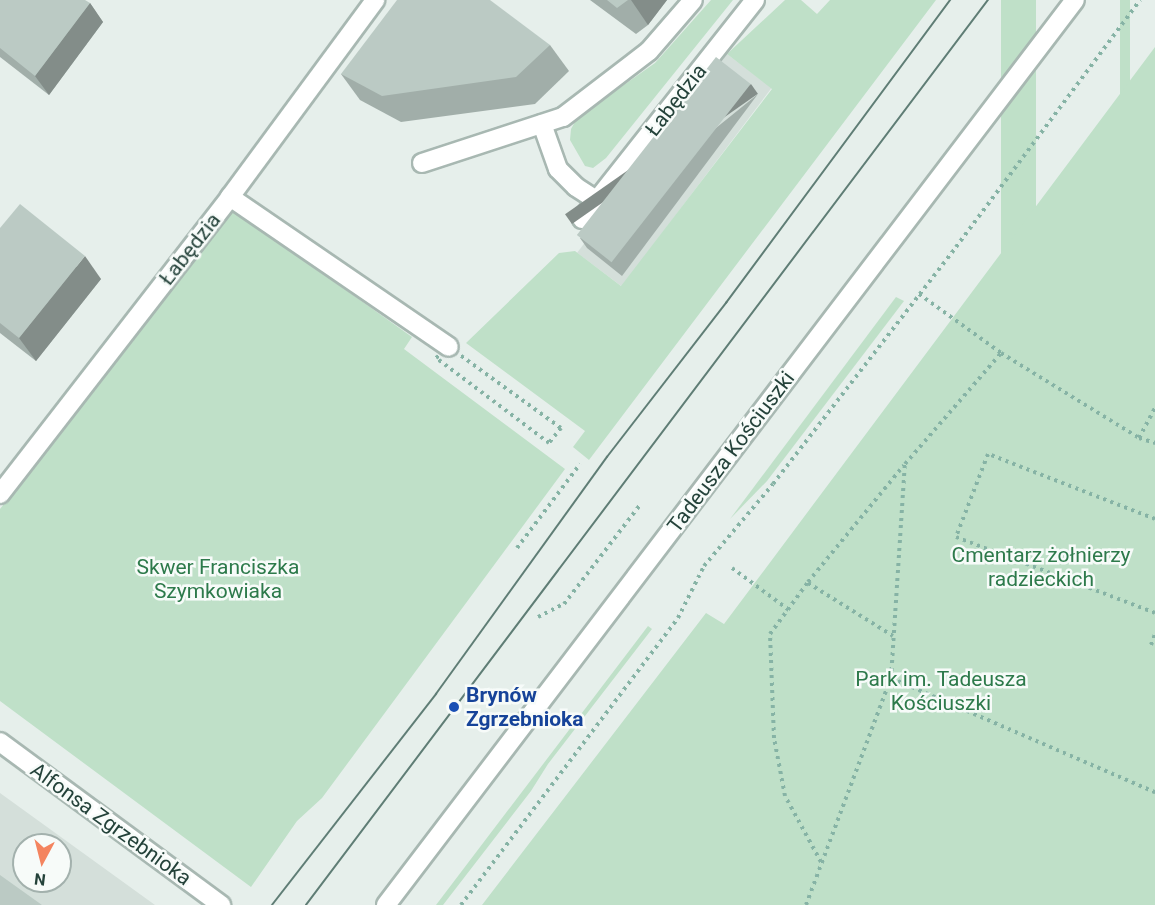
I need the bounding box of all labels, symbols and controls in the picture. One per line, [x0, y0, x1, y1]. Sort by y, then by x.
street label: Łabędzia [640, 59, 712, 141]
street label: Łabędzia [154, 208, 226, 290]
street label: Tadeusza Kościuszki [662, 366, 800, 538]
park label: Cmentarz żołnierzy radzieckich [951, 542, 1131, 592]
park label: Skwer Franciszka Szymkowiaka [137, 554, 299, 604]
park label: Park im. Tadeusza Kościuszki [855, 666, 1027, 716]
place label: Brynów Zgrzebnioka [466, 682, 584, 732]
marker: Brynów Zgrzebnioka [447, 700, 461, 714]
street label: Alfonsa Zgrzebnioka [26, 757, 196, 891]
north arrow [12, 833, 72, 893]
text: N [33, 869, 47, 889]

